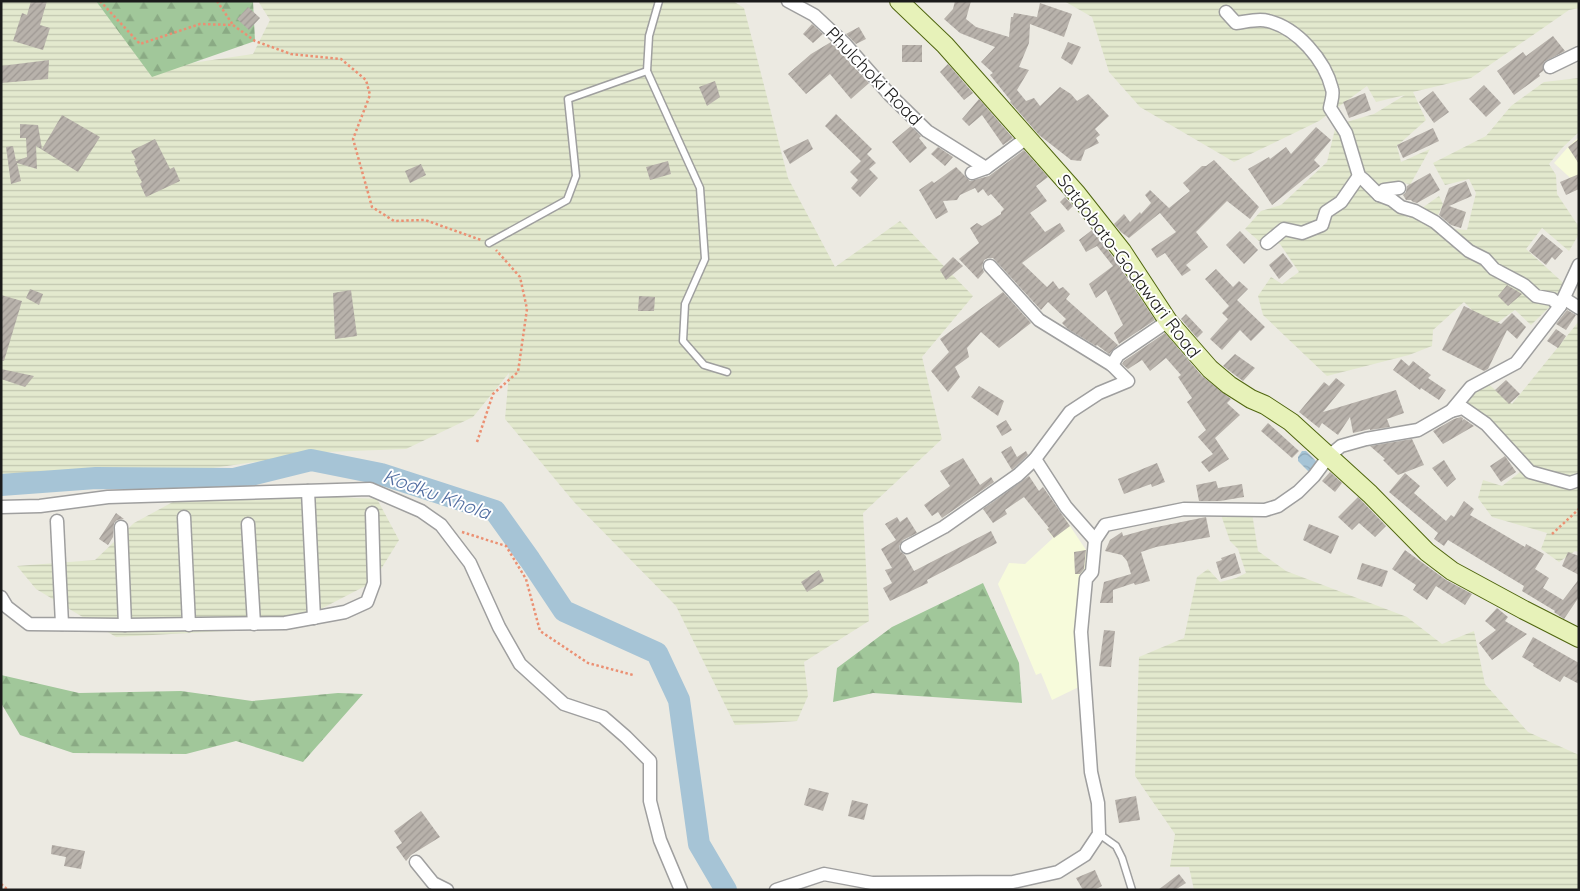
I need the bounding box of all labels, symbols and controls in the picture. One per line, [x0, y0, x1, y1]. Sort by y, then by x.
street label: Phulchoki Road [821, 22, 927, 130]
street label: Satdobato-Godawari Road [1052, 169, 1206, 363]
water label: Kodku Khola [380, 463, 495, 525]

